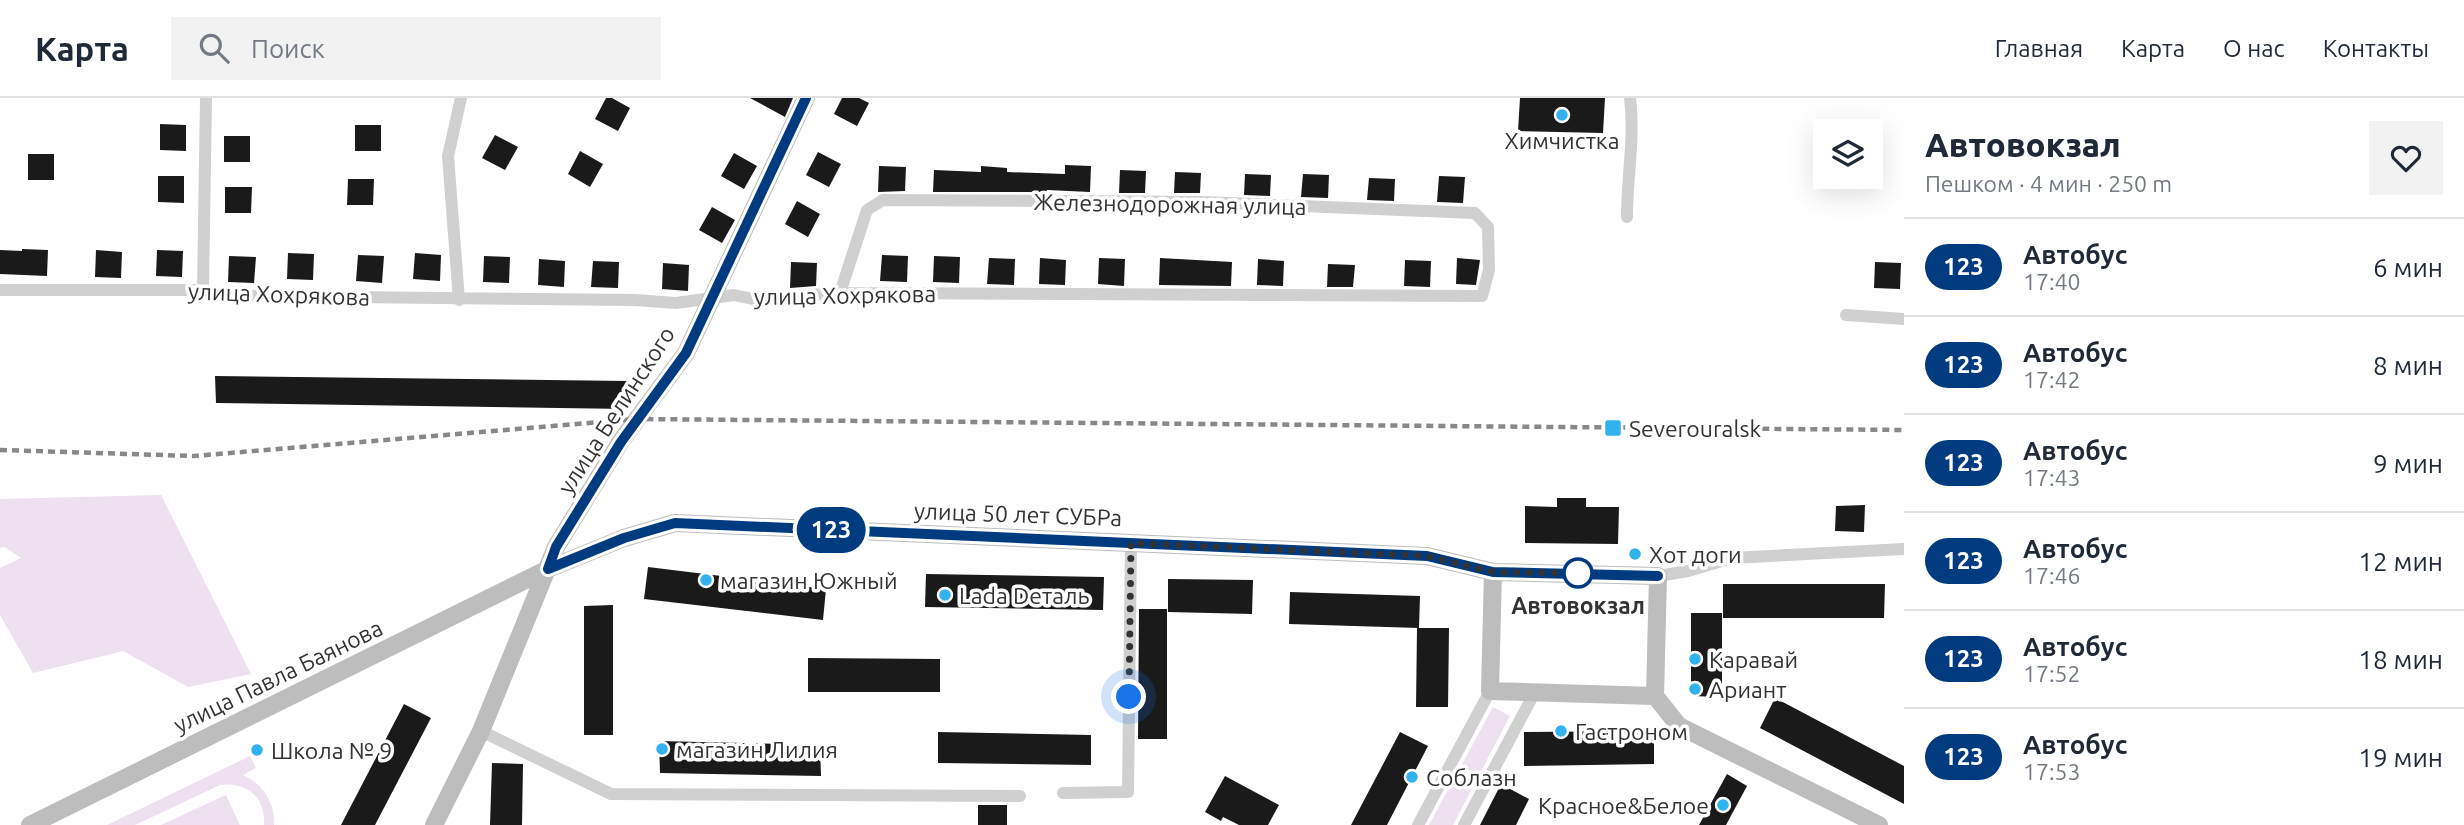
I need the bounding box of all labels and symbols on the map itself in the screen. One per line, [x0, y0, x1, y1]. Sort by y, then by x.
marker: Химчистка [1554, 107, 1570, 123]
place label: Химчистка [1504, 128, 1620, 153]
street label: Железнодорожная улица [1033, 189, 1307, 219]
street label: улица Хохрякова [188, 278, 370, 310]
street label: улица Хохрякова [754, 281, 936, 309]
street label: улица Белинского [553, 322, 679, 498]
place label: Severouralsk [1629, 416, 1761, 441]
marker: Severouralsk [1603, 418, 1623, 438]
street label: улица 50 лет СУБРа [914, 498, 1122, 530]
line badge: 123 [791, 507, 871, 553]
place label: Хот доги [1649, 542, 1742, 567]
marker: Хот доги [1627, 546, 1643, 562]
marker: Автовокзал [1563, 558, 1593, 588]
place label: магазин Южный [720, 568, 898, 593]
marker: магазин Южный [698, 572, 714, 588]
place label: Lada Dеталь [959, 583, 1090, 608]
marker: Lada Dеталь [937, 587, 953, 603]
place label: Автовокзал [1511, 593, 1645, 618]
street label: улица Павла Баянова [170, 615, 386, 737]
place label: Каравай [1709, 647, 1798, 672]
marker: Каравай [1687, 651, 1703, 667]
place label: Ариант [1709, 677, 1787, 702]
your location [1111, 679, 1146, 714]
marker: Ариант [1687, 681, 1703, 697]
place label: Гастроном [1575, 719, 1688, 744]
marker: Гастроном [1553, 723, 1569, 739]
place label: магазин Лилия [676, 737, 838, 762]
place label: Школа № 9 [271, 738, 392, 763]
marker: магазин Лилия [654, 741, 670, 757]
marker: Школа № 9 [249, 742, 265, 758]
place label: Соблазн [1426, 765, 1517, 790]
marker: Соблазн [1404, 769, 1420, 785]
place label: Красное&Белое [1538, 793, 1709, 818]
marker: Красное&Белое [1715, 797, 1731, 813]

